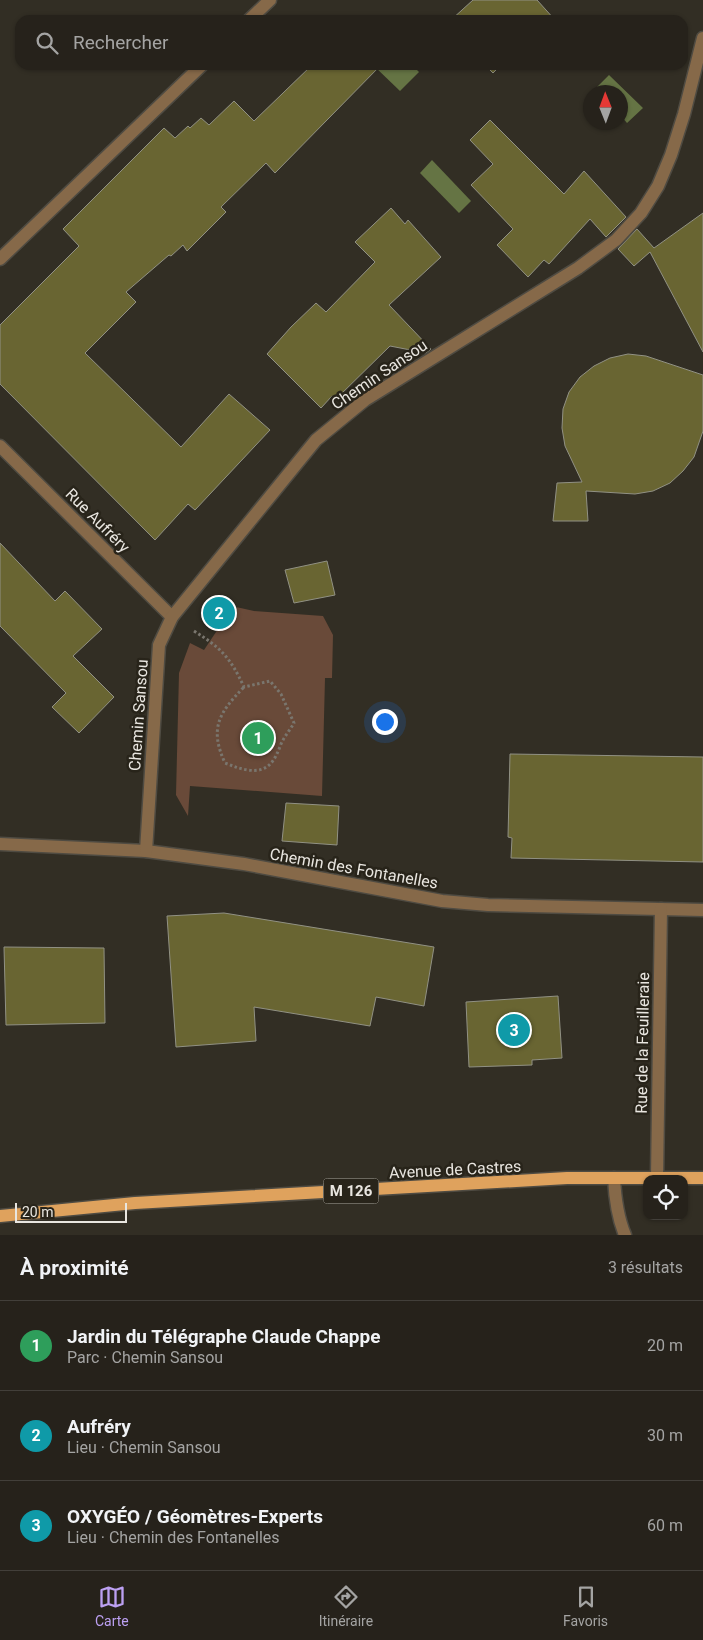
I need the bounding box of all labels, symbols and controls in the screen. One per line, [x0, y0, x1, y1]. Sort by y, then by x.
search box [15, 15, 688, 70]
icon: search [33, 29, 61, 57]
text: Rechercher [73, 31, 168, 54]
north arrow [583, 85, 628, 130]
street label: Chemin Sansou [328, 335, 431, 414]
street label: Rue Aufréry [62, 484, 134, 557]
pin: 2 [203, 594, 235, 632]
street label: Chemin Sansou [125, 659, 152, 771]
your location [372, 709, 398, 735]
pin: 1 [242, 719, 274, 757]
street label: Chemin des Fontanelles [268, 844, 440, 893]
street label: Rue de la Feuilleraie [632, 972, 653, 1114]
pin: 3 [498, 1011, 530, 1049]
street label: Avenue de Castres [388, 1157, 522, 1182]
map controls [643, 1175, 688, 1220]
button: locate [643, 1175, 688, 1220]
road number: M 126 [324, 1178, 378, 1204]
scale bar [15, 1200, 128, 1223]
text: 20 m [22, 1204, 54, 1220]
text: À proximité [20, 1256, 129, 1280]
text: 3 résultats [608, 1258, 683, 1277]
text: Jardin du Télégraphe Claude Chappe [67, 1325, 381, 1348]
text: 1 [31, 1336, 41, 1355]
text: 20 m [647, 1336, 683, 1355]
text: Parc · Chemin Sansou [67, 1348, 223, 1367]
text: Aufréry [67, 1415, 131, 1438]
text: 2 [31, 1426, 41, 1445]
text: 30 m [647, 1426, 683, 1445]
text: Lieu · Chemin Sansou [67, 1438, 221, 1457]
text: OXYGÉO / Géomètres-Experts [67, 1505, 323, 1528]
text: 3 [31, 1516, 41, 1535]
text: 60 m [647, 1516, 683, 1535]
text: Lieu · Chemin des Fontanelles [67, 1528, 280, 1547]
tab: Carte [95, 1583, 129, 1629]
tab: Itinéraire [319, 1583, 373, 1629]
tab: Favoris [563, 1583, 608, 1629]

